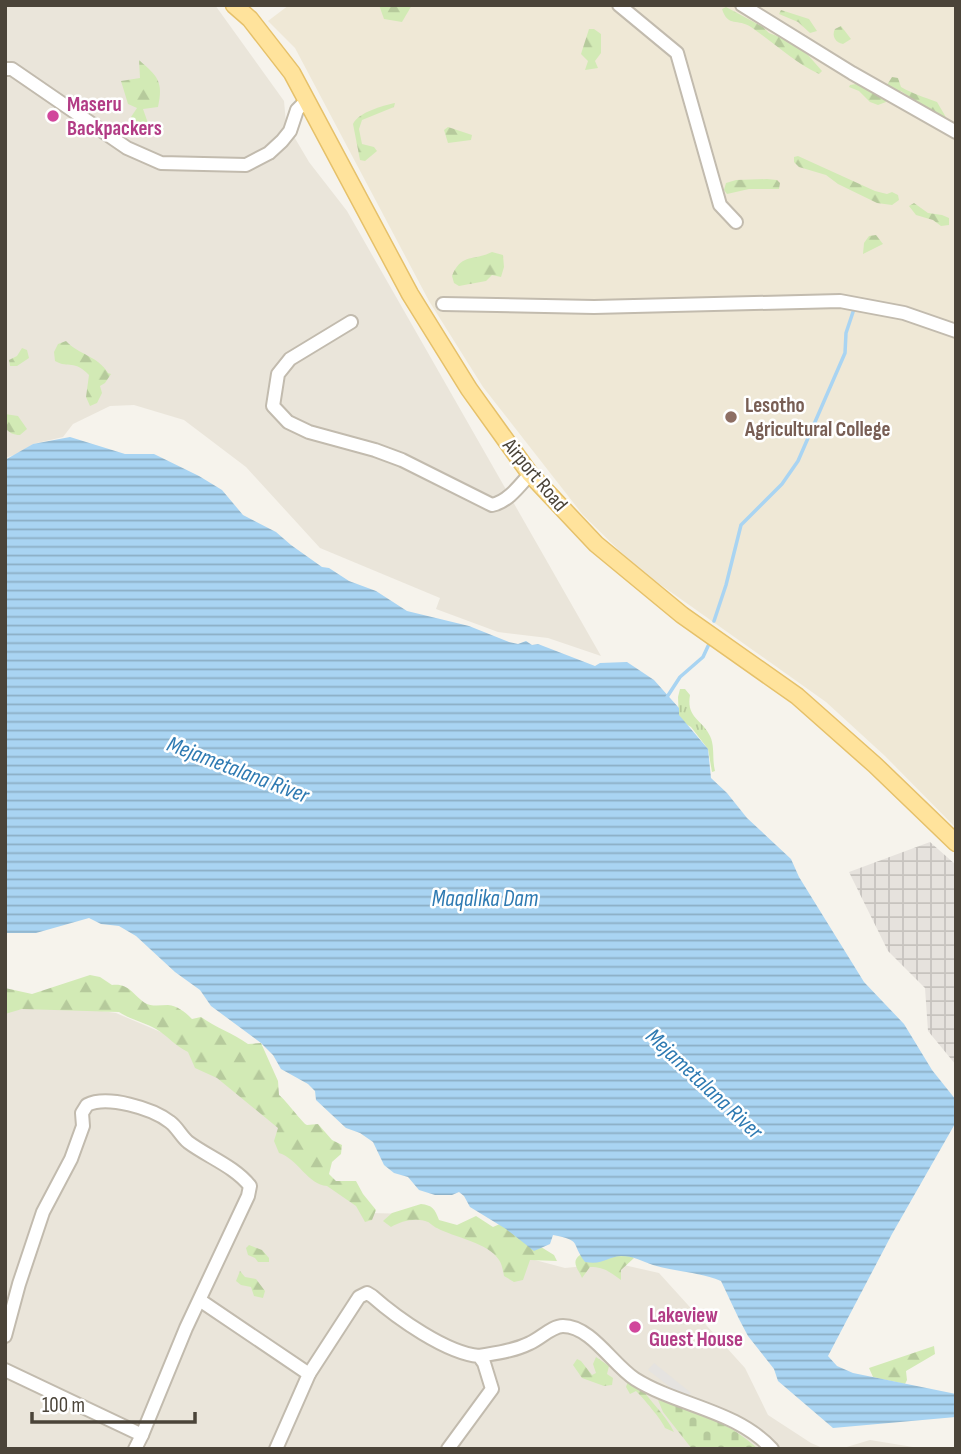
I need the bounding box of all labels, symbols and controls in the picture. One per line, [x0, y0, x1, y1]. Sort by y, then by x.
place label: Maseru Backpackers [67, 92, 162, 141]
marker: Maseru Backpackers [45, 108, 61, 124]
place label: Lesotho Agricultural College [744, 393, 891, 442]
marker: Lesotho Agricultural College [723, 409, 739, 425]
street label: Airport Road [497, 433, 573, 516]
water label: Mejametalana River [163, 730, 314, 810]
water label: Maqalika Dam [432, 885, 539, 913]
water label: Mejametalana River [640, 1023, 769, 1146]
place label: Lakeview Guest House [649, 1303, 743, 1352]
marker: Lakeview Guest House [627, 1319, 643, 1335]
scale bar [32, 1380, 194, 1424]
text: 100 m [42, 1393, 85, 1418]

